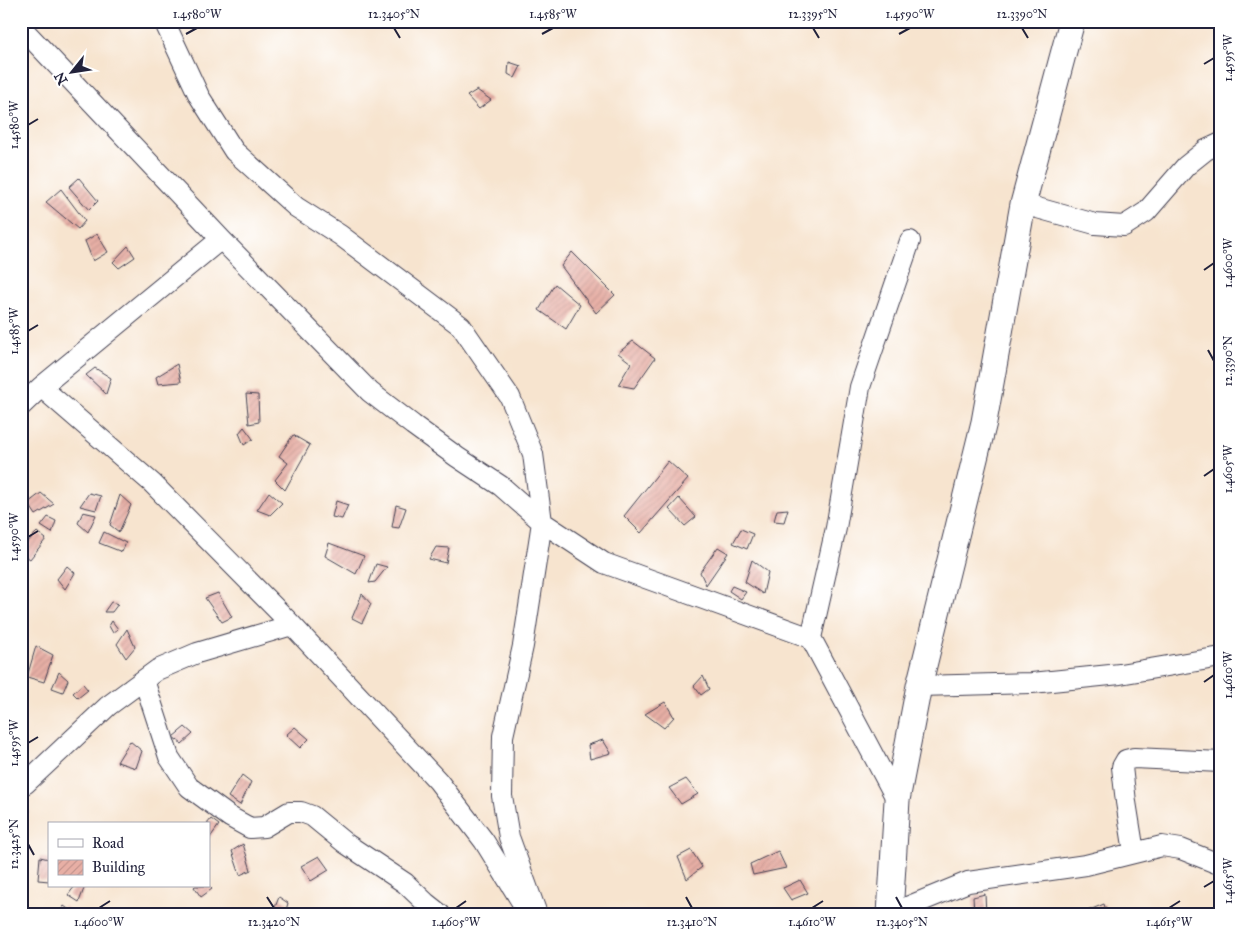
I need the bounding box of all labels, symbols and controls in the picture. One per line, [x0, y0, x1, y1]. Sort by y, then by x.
text: 1.4580°W [173, 7, 222, 21]
text: 12.3405°N [368, 7, 420, 21]
text: 1.4585°W [529, 7, 577, 21]
text: 12.3395°N [788, 7, 838, 21]
text: 1.4590°W [886, 7, 935, 21]
text: 12.3390°N [997, 7, 1047, 21]
text: 1.4595°W [1221, 34, 1235, 82]
north arrow [48, 48, 98, 98]
text: N [51, 69, 72, 88]
text: 1.4580°W [7, 100, 21, 149]
text: 1.4600°W [1221, 237, 1235, 288]
text: 1.4585°W [7, 307, 21, 355]
text: 12.3390°N [1221, 336, 1235, 386]
text: 1.4605°W [1221, 444, 1235, 493]
text: 1.4590°W [7, 512, 21, 561]
text: 1.4610°W [1221, 651, 1235, 699]
text: 1.4595°W [7, 719, 21, 767]
text: 12.3425°N [7, 819, 21, 869]
legend [48, 822, 210, 888]
text: Road [92, 834, 124, 852]
text: 1.4615°W [1221, 857, 1235, 904]
text: Building [92, 858, 146, 876]
text: 1.4600°W [74, 915, 125, 929]
text: 12.3420°N [248, 915, 300, 929]
text: 1.4605°W [432, 915, 481, 929]
text: 12.3410°N [666, 915, 718, 929]
text: 1.4610°W [788, 915, 836, 929]
text: 12.3405°N [876, 915, 928, 929]
text: 1.4615°W [1146, 915, 1193, 929]

